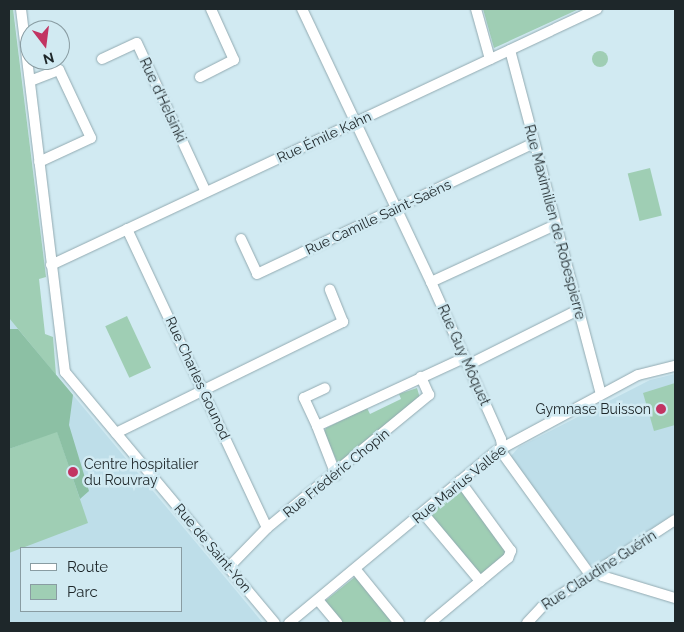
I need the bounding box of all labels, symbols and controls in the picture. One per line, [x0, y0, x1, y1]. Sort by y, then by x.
north arrow [20, 20, 70, 70]
text: N [41, 49, 56, 68]
street label: Rue d'Helsinki [136, 55, 190, 145]
street label: Rue Émile Kahn [274, 108, 374, 166]
street label: Rue Maximilien de Robespierre [521, 123, 589, 321]
street label: Rue Camille Saint-Saëns [302, 176, 454, 258]
street label: Rue Guy Môquet [434, 302, 494, 408]
street label: Rue Charles Gounod [162, 314, 234, 442]
place label: Gymnase Buisson [536, 401, 651, 417]
marker: Gymnase Buisson [655, 403, 667, 415]
street label: Rue Frédéric Chopin [279, 425, 393, 521]
street label: Rue Marius Vallée [409, 441, 509, 527]
place label: Centre hospitalier du Rouvray [84, 456, 198, 488]
marker: Centre hospitalier du Rouvray [66, 465, 80, 479]
street label: Rue de Saint-Yon [171, 500, 255, 596]
street label: Rue Claudine Guérin [539, 527, 659, 613]
legend [20, 547, 182, 612]
text: Route [67, 558, 108, 576]
text: Parc [67, 583, 98, 601]

